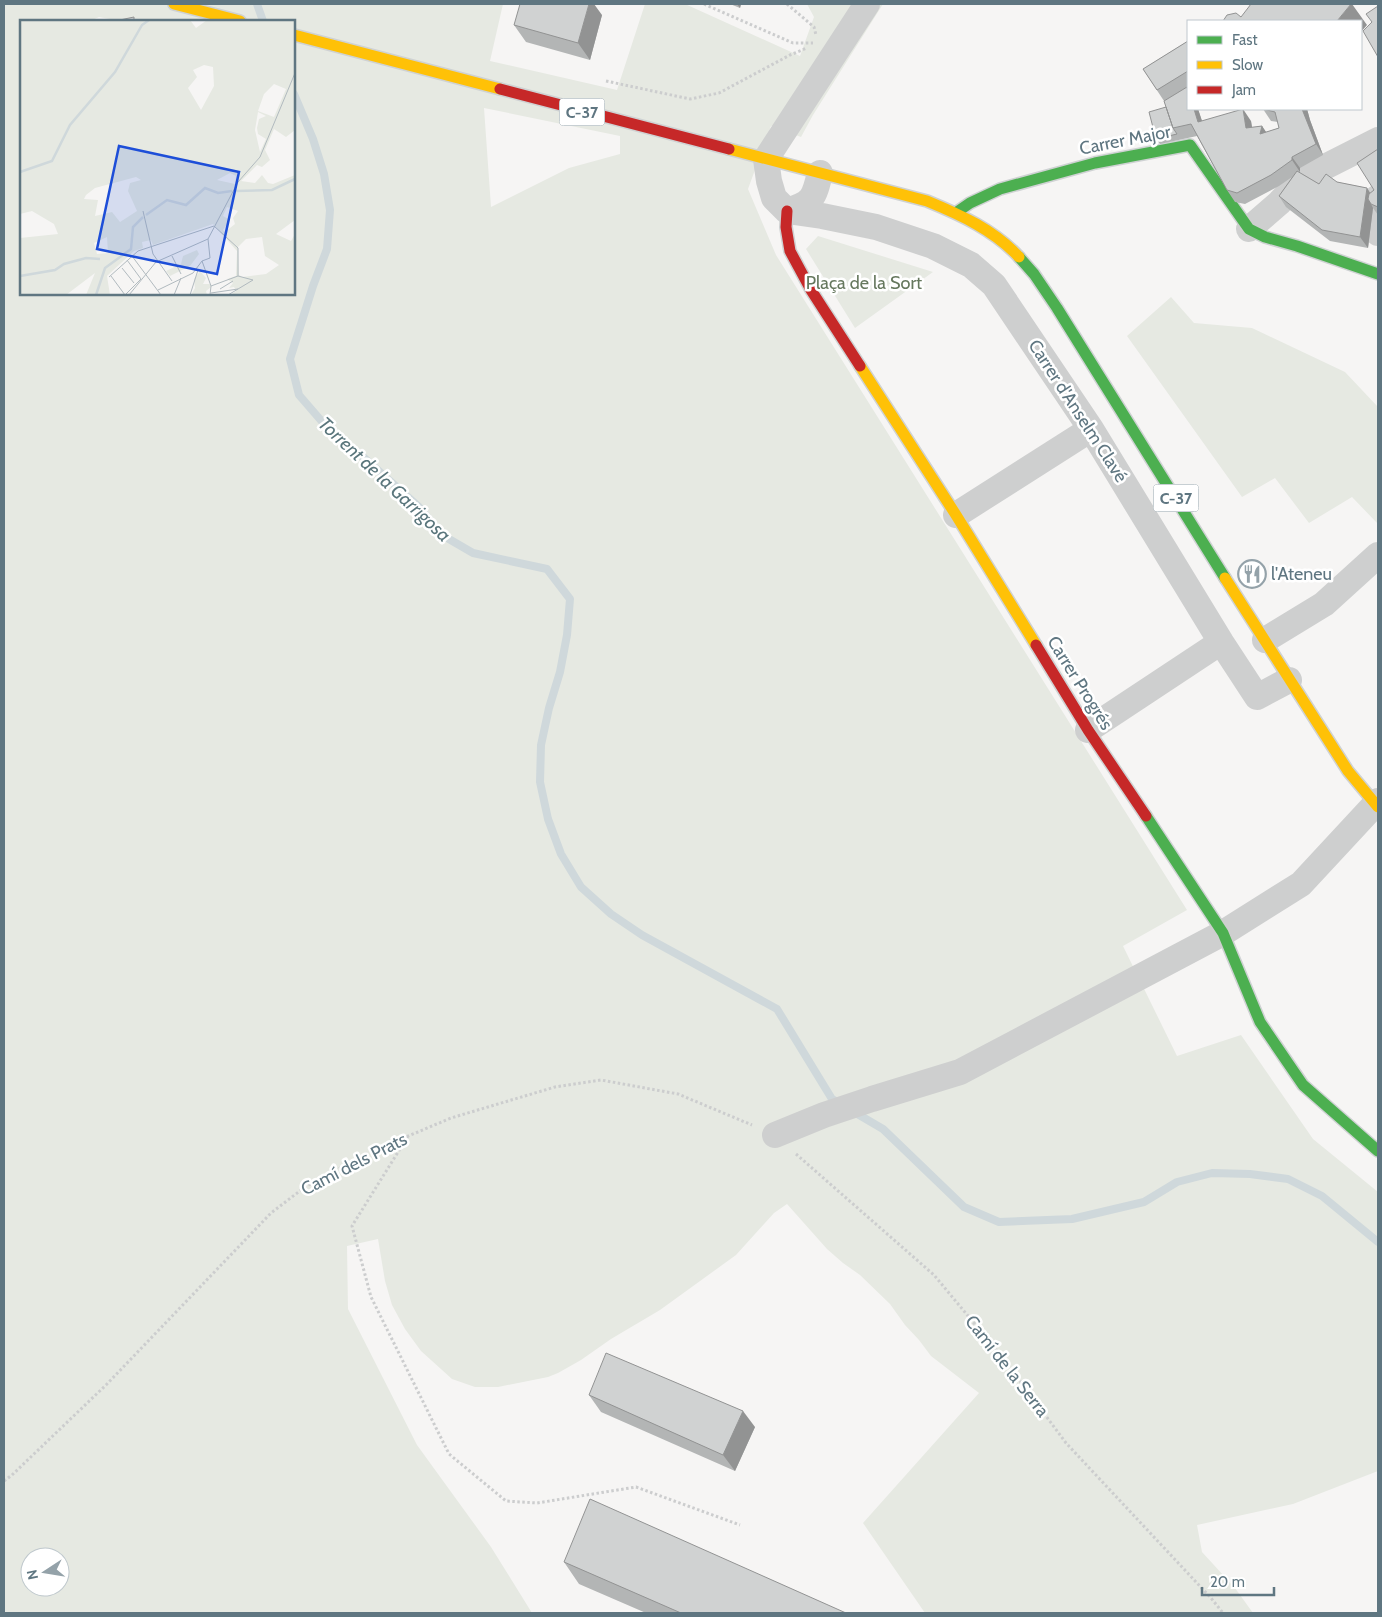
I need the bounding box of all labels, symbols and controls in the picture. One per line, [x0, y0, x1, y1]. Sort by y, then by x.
inset map [20, 20, 295, 295]
legend [1187, 20, 1362, 110]
text: Fast [1232, 31, 1257, 49]
text: Slow [1232, 56, 1263, 74]
text: Jam [1231, 81, 1256, 99]
road number: C-37 [560, 98, 604, 125]
street label: Carrer Major [1078, 120, 1173, 160]
park label: Plaça de la Sort [806, 272, 922, 294]
street label: Carrer d'Anselm Clavé [1024, 336, 1132, 486]
water label: Torrent de la Garrigosa [314, 412, 456, 547]
road number: C-37 [1154, 484, 1198, 512]
restaurant icon: l'Ateneu [1237, 559, 1267, 589]
place label: l'Ateneu [1271, 563, 1332, 585]
street label: Carrer Progrés [1042, 632, 1118, 734]
street label: Camí dels Prats [297, 1128, 411, 1200]
street label: Camí de la Serra [960, 1311, 1054, 1422]
north arrow [20, 1547, 70, 1597]
scale bar [1202, 1564, 1274, 1596]
text: N [22, 1568, 42, 1581]
text: 20 m [1210, 1573, 1245, 1591]

